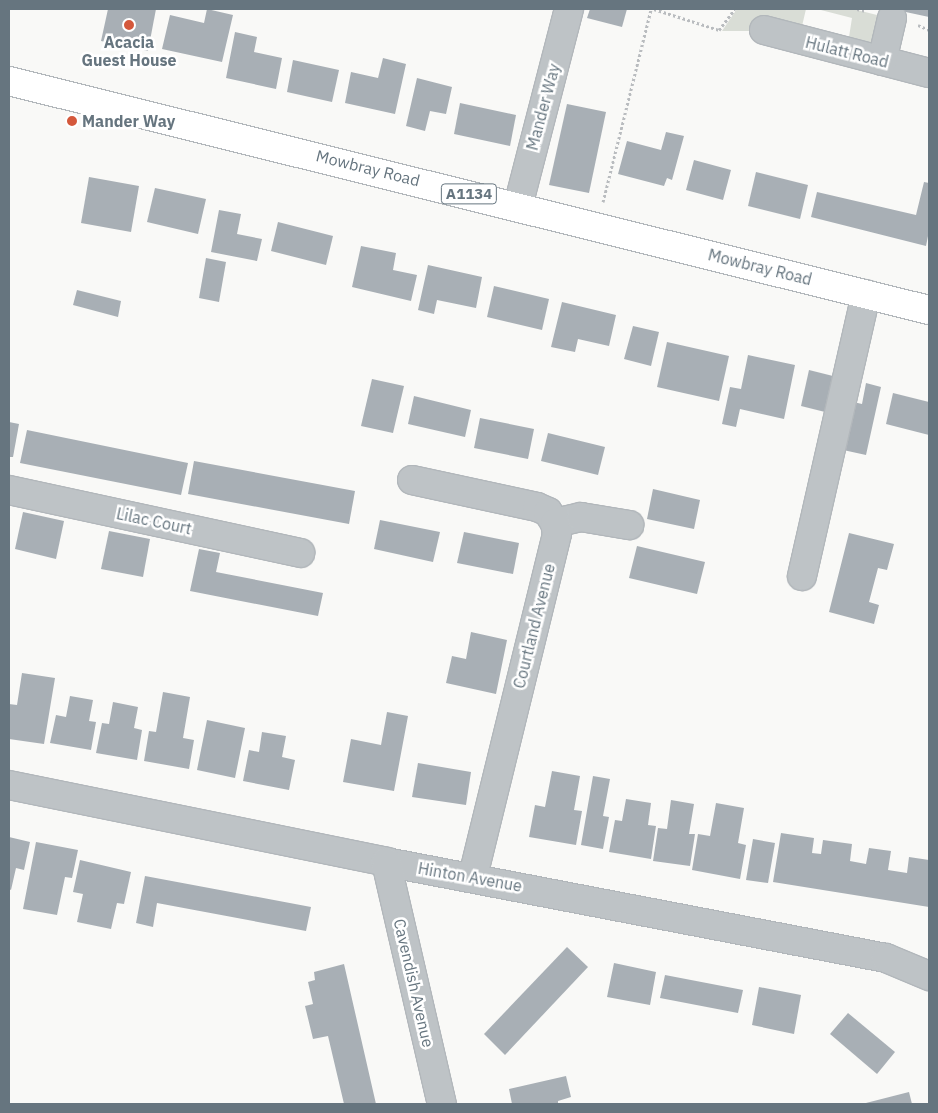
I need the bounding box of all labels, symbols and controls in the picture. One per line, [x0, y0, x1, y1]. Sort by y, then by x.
marker: Acacia Guest House [123, 19, 135, 31]
place label: Acacia Guest House [81, 32, 177, 70]
street label: Hulatt Road [803, 32, 891, 72]
street label: Mander Way [522, 62, 564, 152]
place label: Mander Way [82, 111, 175, 131]
marker: Mander Way [66, 115, 78, 127]
street label: Mowbray Road [314, 146, 422, 190]
road number: A1134 [440, 182, 498, 206]
street label: Mowbray Road [706, 245, 814, 289]
street label: Lilac Court [115, 504, 193, 538]
street label: Courtland Avenue [509, 562, 559, 690]
street label: Hinton Avenue [417, 858, 523, 896]
street label: Cavendish Avenue [390, 917, 438, 1049]

